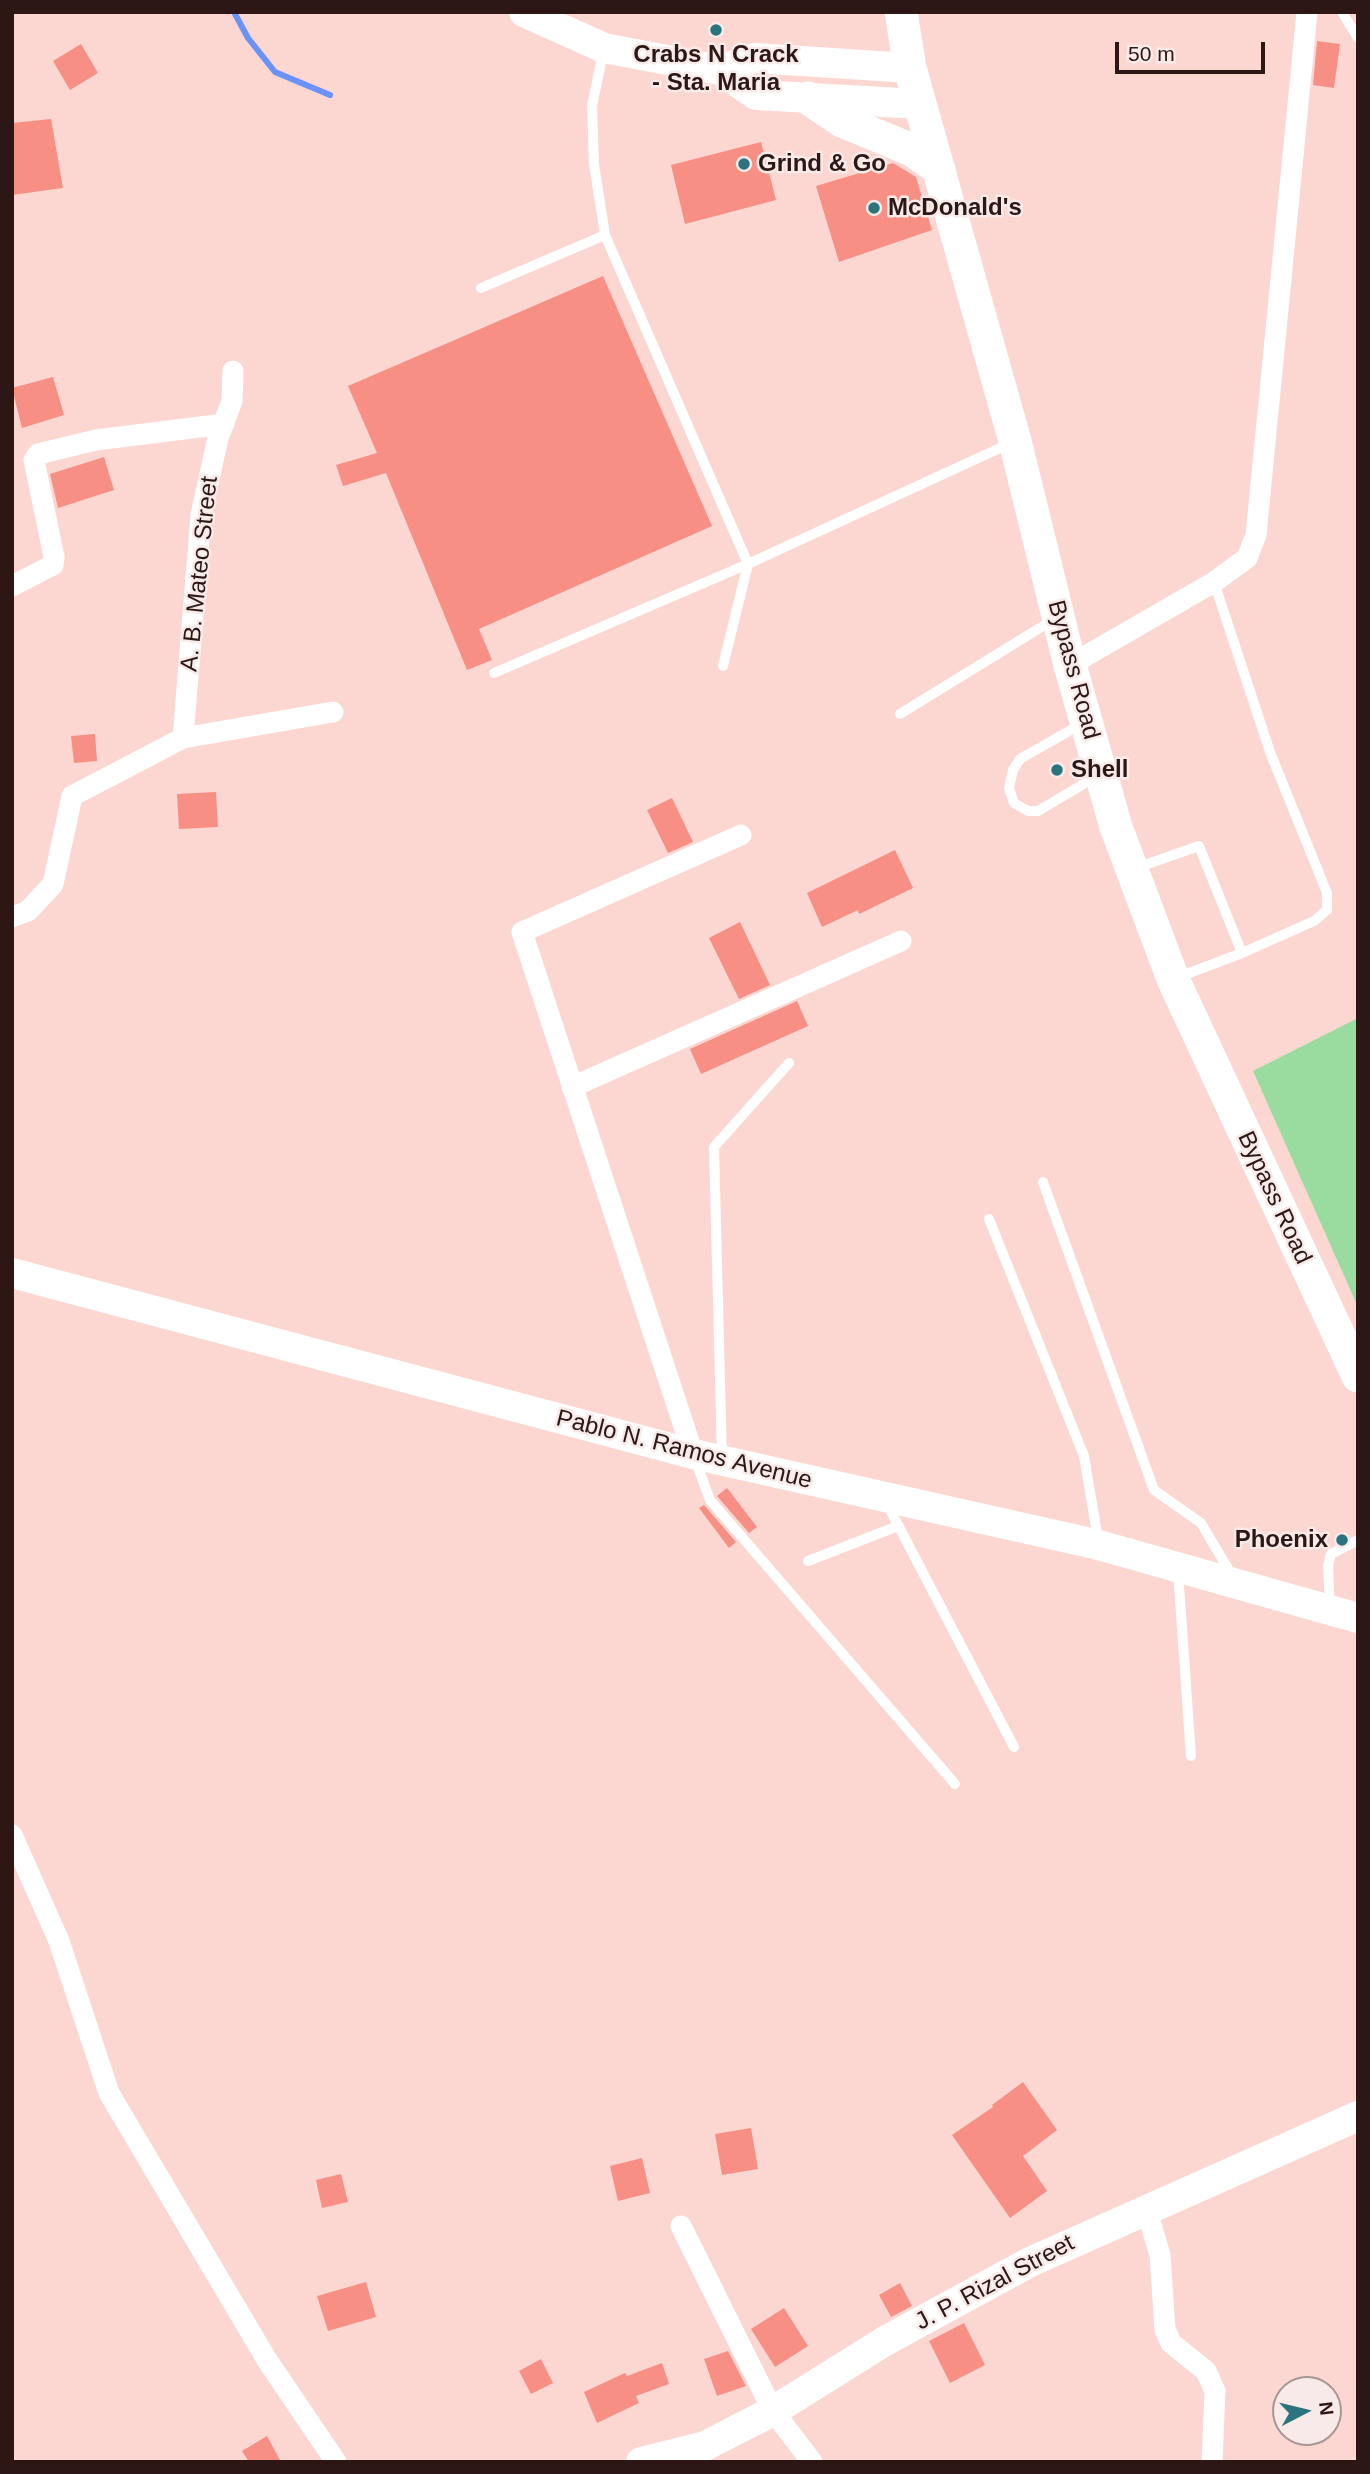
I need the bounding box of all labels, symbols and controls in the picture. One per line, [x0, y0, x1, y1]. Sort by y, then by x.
marker: Crabs N Crack - Sta. Maria [708, 22, 724, 38]
scale bar [1118, 28, 1268, 72]
place label: Crabs N Crack - Sta. Maria [633, 41, 799, 97]
text: 50 m [1128, 42, 1175, 65]
place label: Grind & Go [758, 150, 886, 178]
marker: Grind & Go [736, 156, 752, 172]
place label: McDonald's [888, 194, 1022, 222]
marker: McDonald's [866, 200, 882, 216]
street label: A. B. Mateo Street [175, 475, 225, 673]
street label: Bypass Road [1041, 597, 1105, 743]
place label: Shell [1071, 756, 1128, 784]
marker: Shell [1049, 762, 1065, 778]
street label: Bypass Road [1231, 1127, 1317, 1269]
street label: Pablo N. Ramos Avenue [553, 1404, 815, 1496]
place label: Phoenix [1235, 1526, 1328, 1554]
marker: Phoenix [1334, 1532, 1350, 1548]
street label: J. P. Rizal Street [911, 2229, 1079, 2337]
north arrow [1272, 2376, 1342, 2446]
text: N [1315, 2401, 1338, 2417]

